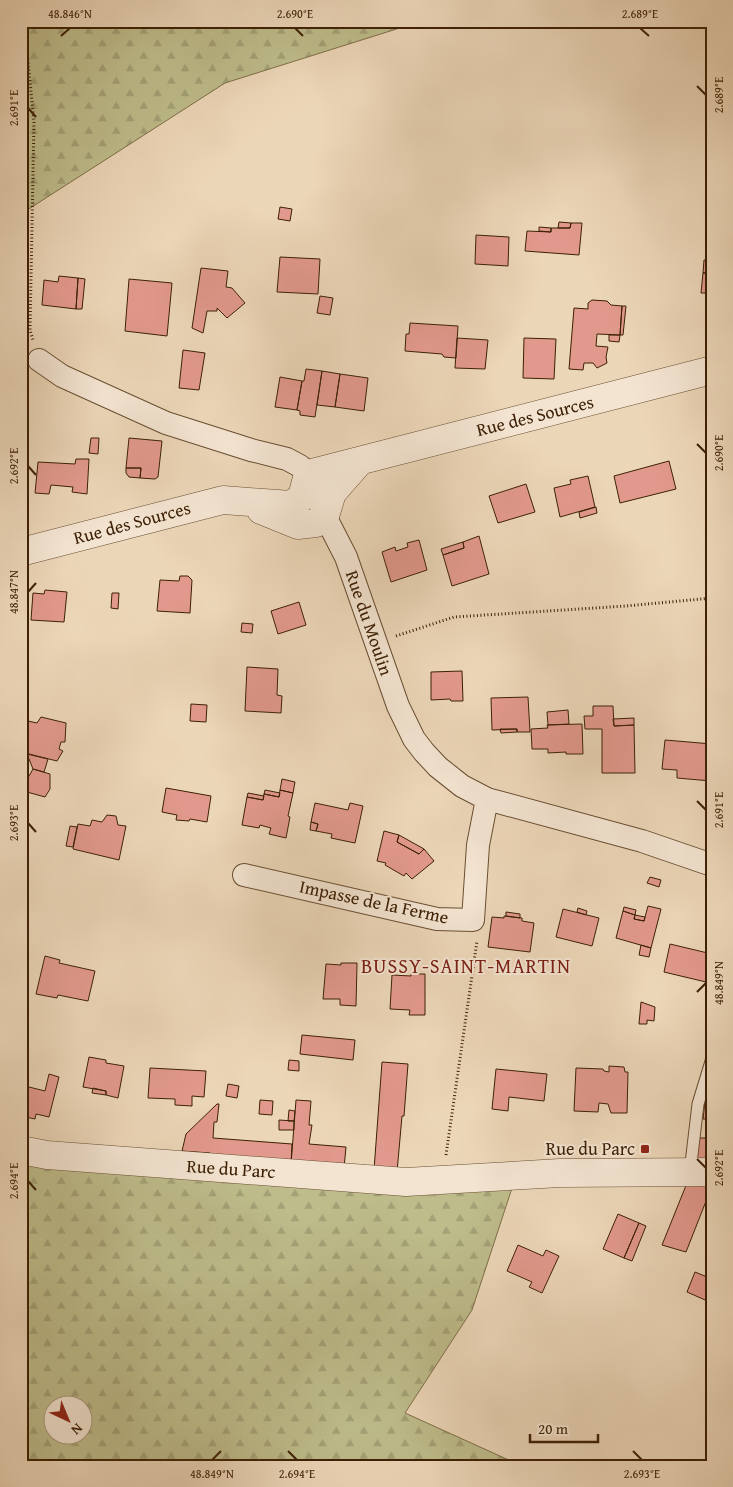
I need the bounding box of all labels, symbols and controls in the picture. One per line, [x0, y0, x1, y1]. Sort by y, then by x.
text: 48.846°N [48, 5, 92, 22]
text: 2.690°E [277, 5, 313, 22]
text: 2.689°E [622, 5, 658, 22]
text: 2.689°E [710, 77, 727, 113]
text: 2.691°E [5, 90, 22, 126]
street label: Rue des Sources [473, 388, 596, 443]
text: 2.690°E [710, 435, 727, 471]
text: 2.692°E [5, 448, 22, 484]
street label: Rue des Sources [70, 494, 193, 551]
street label: Rue du Moulin [339, 567, 400, 679]
text: 48.847°N [5, 570, 22, 614]
text: 2.691°E [710, 792, 727, 828]
text: 2.693°E [5, 805, 22, 841]
street label: Impasse de la Ferme [297, 873, 451, 930]
district label: BUSSY-SAINT-MARTIN [361, 951, 571, 980]
text: 48.849°N [710, 961, 727, 1005]
place label: Rue du Parc [546, 1135, 635, 1162]
marker: Rue du Parc [639, 1143, 651, 1155]
text: 2.692°E [710, 1150, 727, 1186]
street label: Rue du Parc [186, 1152, 276, 1185]
text: 2.694°E [5, 1163, 22, 1199]
north arrow [42, 1394, 92, 1444]
scale bar [530, 1412, 598, 1444]
text: 20 m [538, 1418, 569, 1439]
text: N [66, 1419, 87, 1440]
text: 48.849°N [190, 1465, 234, 1482]
text: 2.694°E [279, 1465, 315, 1482]
text: 2.693°E [624, 1465, 660, 1482]

